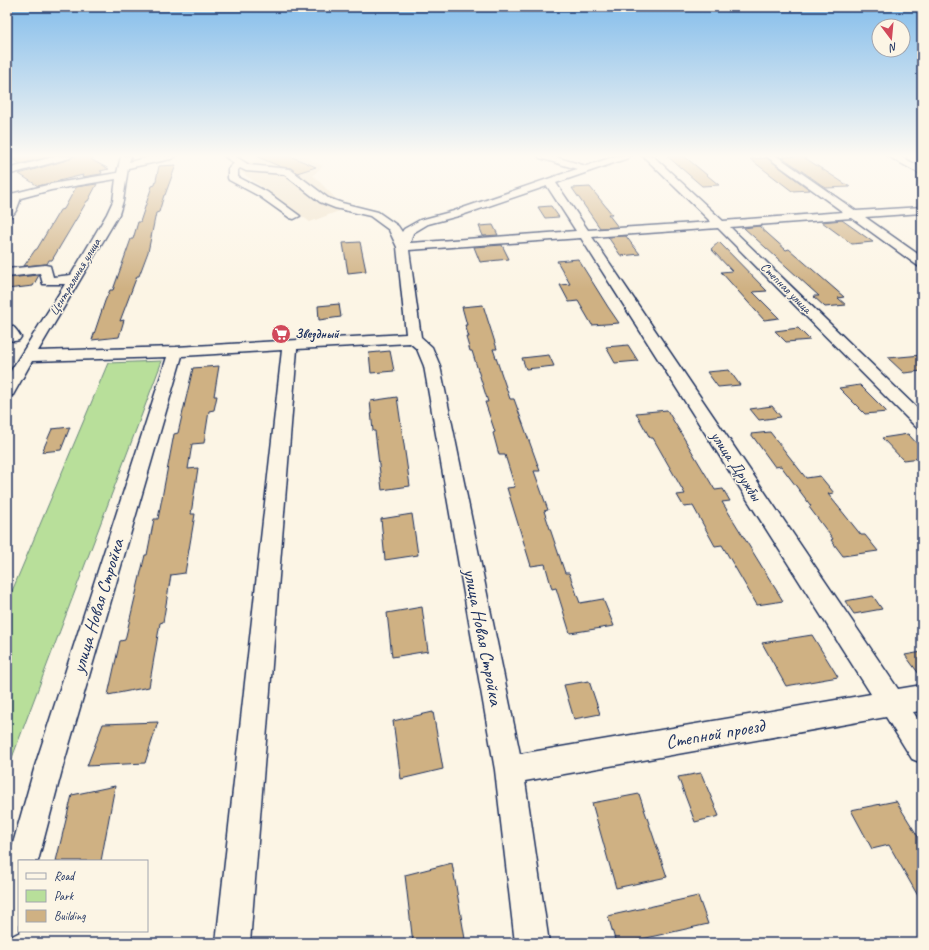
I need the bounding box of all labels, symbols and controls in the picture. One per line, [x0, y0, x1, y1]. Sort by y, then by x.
north arrow [871, 18, 911, 58]
text: N [886, 40, 899, 56]
street label: Центральная улица [46, 234, 105, 318]
street label: Степная улица [757, 259, 816, 318]
supermarket icon: Звездный [270, 323, 292, 345]
place label: Звездный [295, 326, 340, 343]
street label: улица Дружбы [706, 427, 767, 506]
street label: улица Новая Стройка [66, 535, 130, 677]
street label: улица Новая Стройка [458, 566, 508, 709]
street label: Степной проезд [664, 713, 768, 754]
legend [18, 860, 148, 932]
text: Road [54, 868, 76, 884]
text: Park [54, 888, 75, 904]
text: Building [54, 908, 86, 924]

